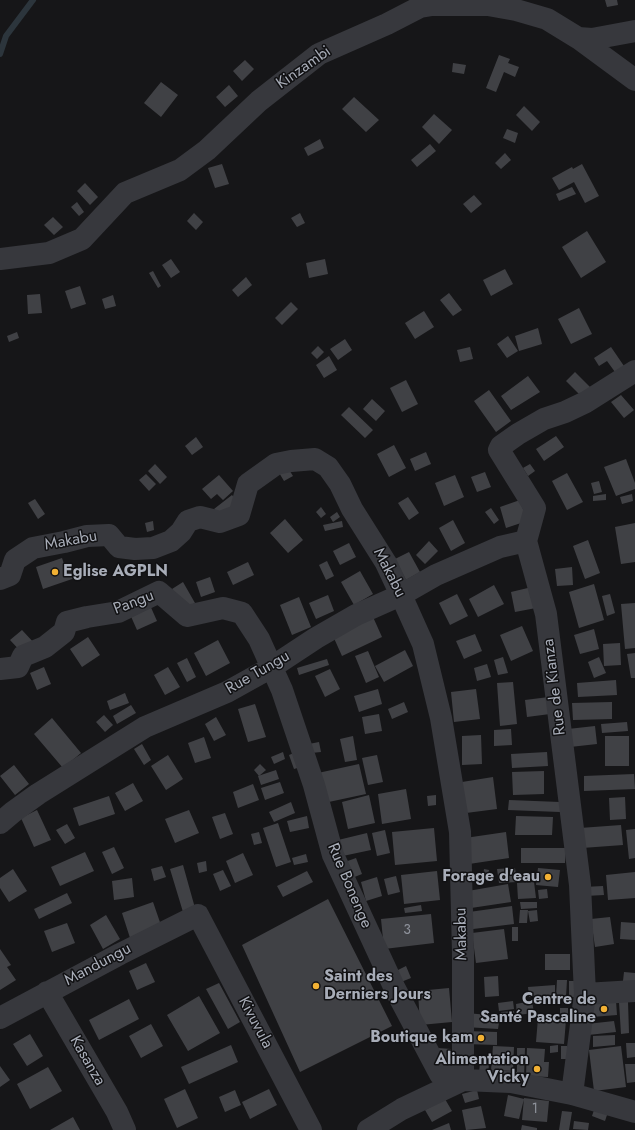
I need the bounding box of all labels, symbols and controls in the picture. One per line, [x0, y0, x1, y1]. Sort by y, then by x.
street label: Kinzambi [273, 42, 335, 94]
street label: Makabu [43, 527, 99, 555]
street label: Makabu [368, 545, 410, 601]
place label: Eglise AGPLN [63, 562, 168, 582]
marker: Eglise AGPLN [50, 567, 60, 577]
street label: Pangu [111, 587, 157, 619]
street label: Rue de Kianza [540, 638, 570, 736]
street label: Rue Tungu [223, 647, 293, 699]
street label: Rue Bonenge [322, 841, 376, 931]
place label: Forage d'eau [442, 867, 540, 887]
marker: Forage d'eau [543, 872, 553, 882]
street label: Makabu [452, 907, 472, 961]
house number: 3 [403, 923, 411, 939]
street label: Mandungu [61, 940, 135, 990]
place label: Saint des Derniers Jours [324, 967, 431, 1005]
marker: Saint des Derniers Jours [311, 981, 321, 991]
place label: Centre de Santé Pascaline [480, 990, 596, 1028]
street label: Kivuvula [234, 994, 276, 1052]
marker: Centre de Santé Pascaline [599, 1004, 609, 1014]
place label: Boutique kam [370, 1028, 473, 1048]
street label: Kasanza [65, 1033, 109, 1089]
marker: Boutique kam [476, 1033, 486, 1043]
place label: Alimentation Vicky [435, 1050, 529, 1088]
marker: Alimentation Vicky [532, 1064, 542, 1074]
house number: 1 [532, 1102, 538, 1118]

